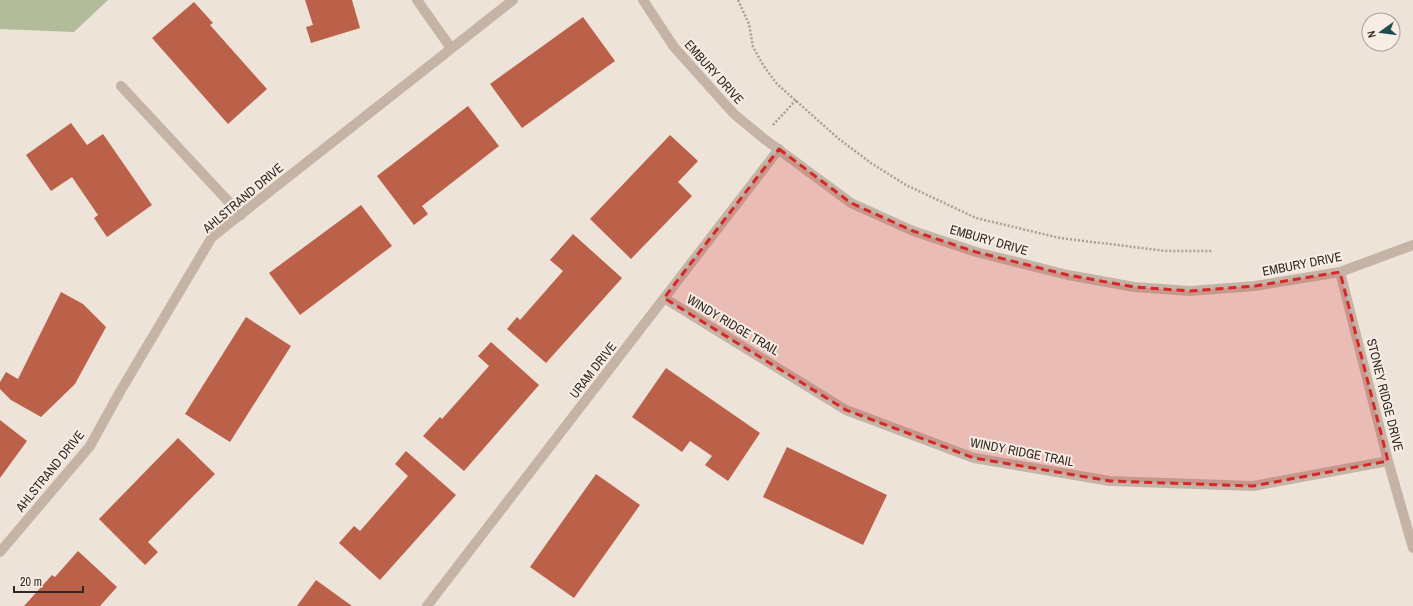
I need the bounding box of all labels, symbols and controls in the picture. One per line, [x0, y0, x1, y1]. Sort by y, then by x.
north arrow [1361, 12, 1401, 52]
text: N [1364, 30, 1379, 39]
street label: EMBURY DRIVE [681, 36, 747, 108]
street label: AHLSTRAND DRIVE [198, 159, 287, 237]
street label: EMBURY DRIVE [948, 221, 1030, 259]
street label: EMBURY DRIVE [1261, 248, 1343, 280]
street label: WINDY RIDGE TRAIL [684, 291, 782, 359]
street label: STONEY RIDGE DRIVE [1363, 337, 1407, 453]
street label: URAM DRIVE [566, 338, 620, 402]
street label: AHLSTRAND DRIVE [11, 427, 88, 516]
street label: WINDY RIDGE TRAIL [969, 434, 1075, 470]
scale bar [14, 568, 83, 594]
text: 20 m [20, 574, 42, 590]

